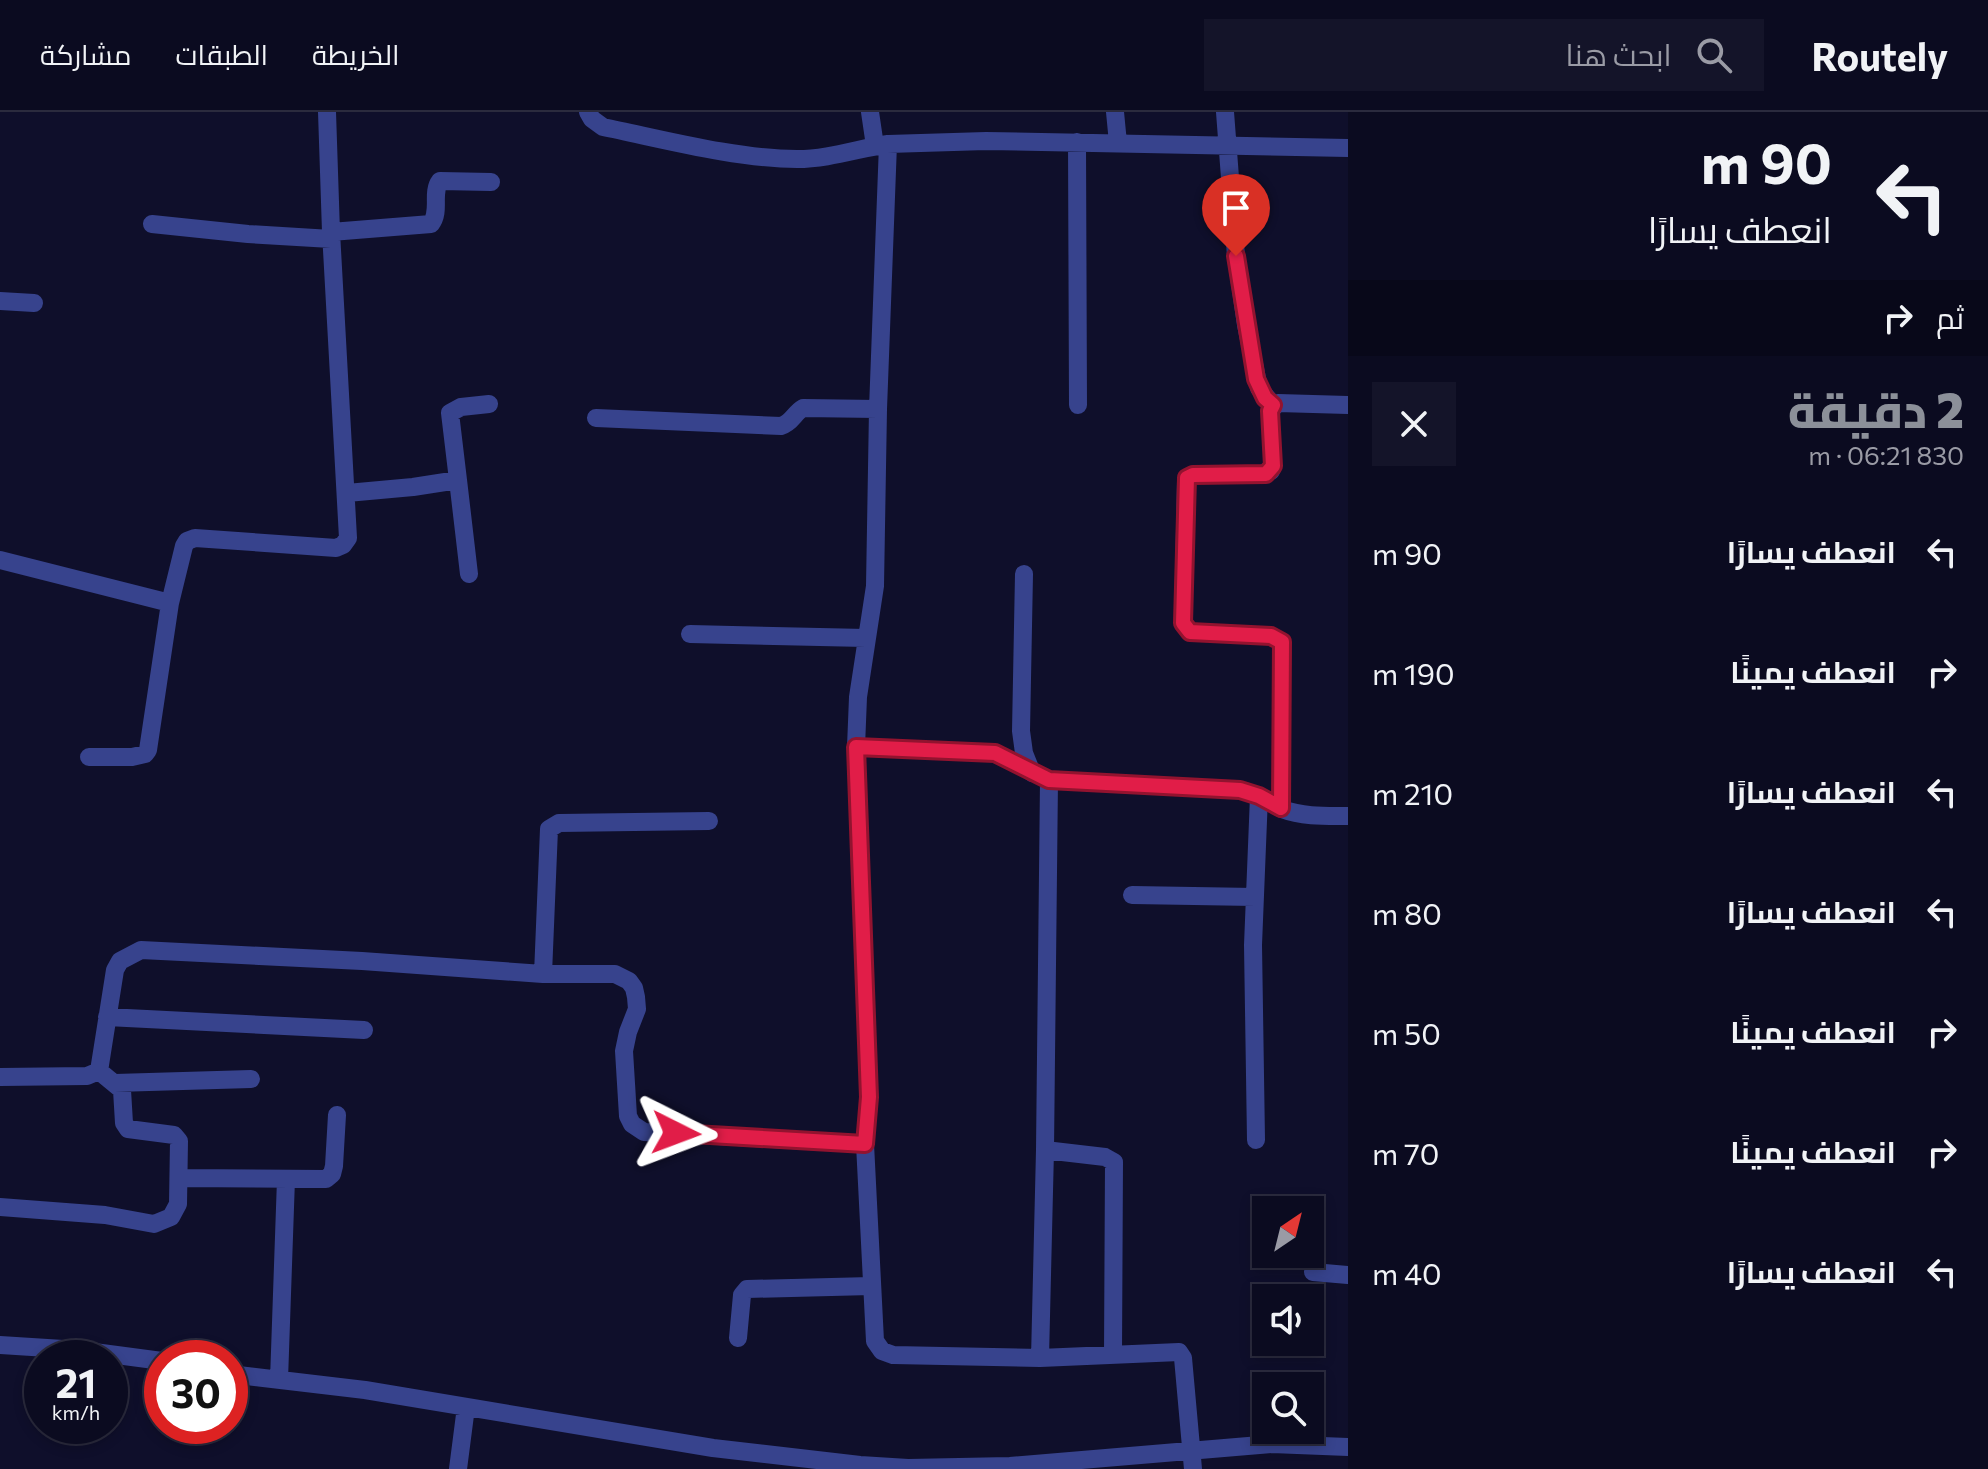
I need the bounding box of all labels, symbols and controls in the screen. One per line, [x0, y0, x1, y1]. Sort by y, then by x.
search box [1204, 19, 1764, 91]
text: Routely [1812, 32, 1948, 79]
icon: search [1692, 33, 1736, 77]
text: ابحث هنا [1566, 35, 1672, 72]
text: مشاركة [40, 37, 131, 71]
text: الطبقات [175, 37, 268, 71]
text: الخريطة [312, 37, 399, 71]
text: 90 m [1701, 127, 1832, 196]
icon: left [1860, 144, 1964, 248]
pin [1202, 174, 1270, 256]
icon: arrive [1214, 186, 1258, 230]
text: انعطف يسارًا [1648, 206, 1832, 250]
icon: right [1876, 296, 1920, 340]
text: ثم [1936, 298, 1964, 335]
text: 2 دقيقة [1788, 379, 1964, 438]
button: close [1372, 382, 1456, 466]
text: 830 m · 06:21 [1808, 439, 1964, 470]
icon: left [1920, 530, 1964, 574]
text: انعطف يسارًا [1727, 532, 1896, 569]
text: 90 m [1372, 534, 1442, 571]
icon: right [1920, 650, 1964, 694]
text: انعطف يمينًا [1730, 652, 1896, 689]
text: 190 m [1372, 654, 1455, 691]
icon: left [1920, 770, 1964, 814]
text: انعطف يسارًا [1727, 772, 1896, 809]
text: 210 m [1372, 774, 1453, 811]
icon: left [1920, 890, 1964, 934]
text: انعطف يسارًا [1727, 892, 1896, 929]
text: 80 m [1372, 894, 1442, 931]
icon: right [1920, 1010, 1964, 1054]
text: انعطف يمينًا [1730, 1012, 1896, 1049]
text: 50 m [1372, 1014, 1441, 1051]
position arrow [634, 1091, 718, 1175]
icon: right [1920, 1130, 1964, 1174]
text: انعطف يمينًا [1730, 1132, 1896, 1169]
text: 70 m [1372, 1134, 1439, 1171]
north arrow [1252, 1196, 1324, 1268]
map controls [1252, 1196, 1324, 1444]
icon: left [1920, 1250, 1964, 1294]
text: انعطف يسارًا [1727, 1252, 1896, 1289]
text: 40 m [1372, 1254, 1442, 1291]
button: sound [1252, 1284, 1324, 1356]
speed limit sign: 30 [144, 1340, 248, 1444]
text: 21 [56, 1357, 96, 1406]
button: search [1252, 1372, 1324, 1444]
text: km/h [52, 1400, 100, 1424]

